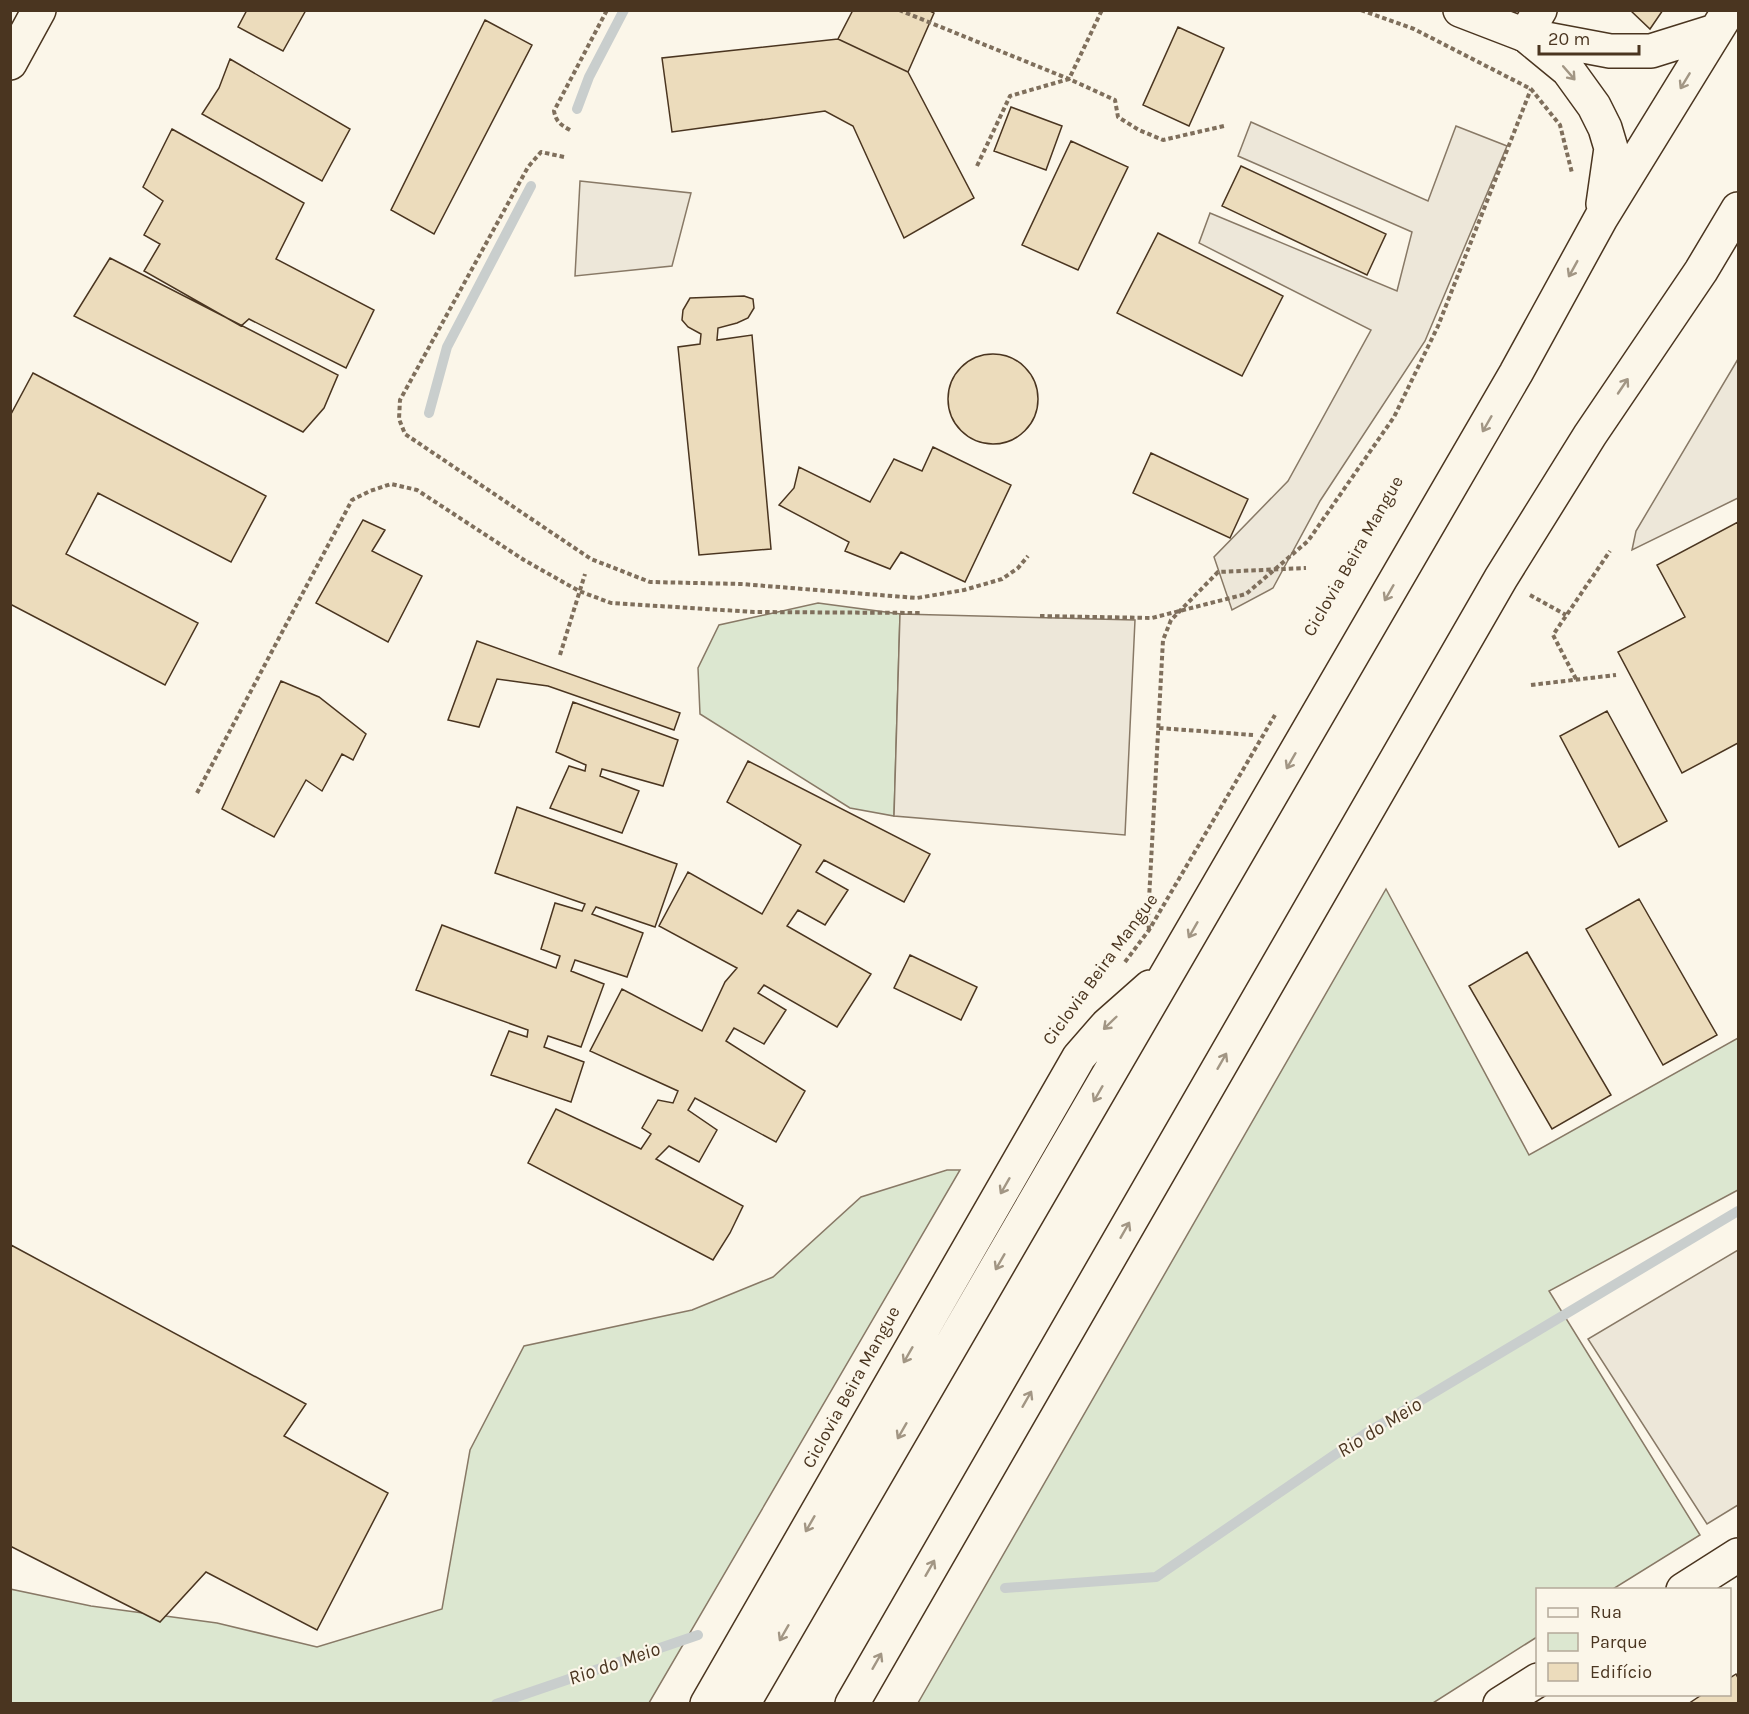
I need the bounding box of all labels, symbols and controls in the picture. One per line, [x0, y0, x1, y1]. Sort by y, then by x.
scale bar [1539, 18, 1640, 56]
text: 20 m [1548, 28, 1590, 50]
one-way arrow [1562, 65, 1576, 80]
one-way arrow [1679, 72, 1691, 89]
one-way arrow [1567, 260, 1579, 277]
one-way arrow [1617, 379, 1629, 395]
one-way arrow [1481, 415, 1493, 432]
street label: Ciclovia Beira Mangue [1298, 472, 1408, 640]
one-way arrow [1383, 583, 1394, 601]
one-way arrow [1284, 752, 1296, 769]
street label: Ciclovia Beira Mangue [1038, 889, 1162, 1049]
one-way arrow [1186, 921, 1198, 938]
one-way arrow [1102, 1016, 1117, 1030]
one-way arrow [1217, 1053, 1229, 1070]
one-way arrow [1091, 1085, 1103, 1102]
one-way arrow [999, 1177, 1011, 1194]
one-way arrow [1119, 1222, 1131, 1239]
one-way arrow [993, 1253, 1005, 1270]
street label: Ciclovia Beira Mangue [797, 1302, 905, 1472]
one-way arrow [901, 1346, 913, 1363]
one-way arrow [1021, 1391, 1033, 1408]
water label: Rio do Meio [1333, 1392, 1426, 1462]
one-way arrow [896, 1422, 908, 1439]
one-way arrow [804, 1515, 816, 1532]
one-way arrow [924, 1559, 936, 1576]
legend [1536, 1588, 1731, 1696]
text: Rua [1590, 1601, 1622, 1623]
one-way arrow [778, 1624, 790, 1641]
text: Parque [1590, 1631, 1647, 1653]
water label: Rio do Meio [565, 1637, 663, 1690]
one-way arrow [871, 1653, 883, 1670]
text: Edifício [1590, 1661, 1652, 1683]

